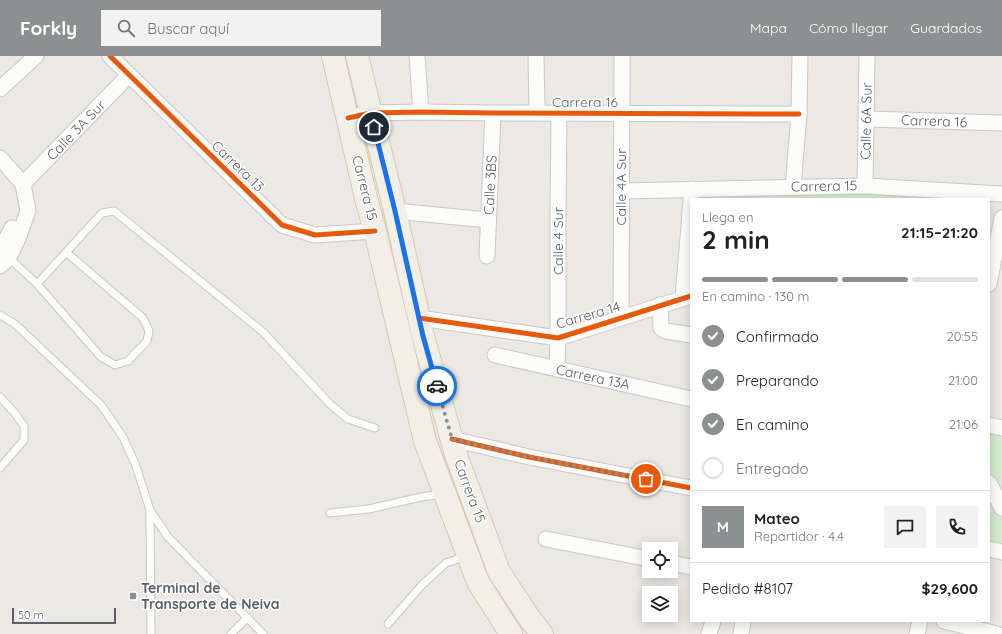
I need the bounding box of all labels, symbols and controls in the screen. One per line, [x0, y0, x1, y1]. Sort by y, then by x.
search box [101, 10, 381, 46]
text: Forkly [20, 16, 77, 40]
icon: search [115, 17, 137, 39]
text: Buscar aquí [147, 19, 229, 38]
text: Mapa [750, 19, 787, 37]
text: Cómo llegar [809, 19, 888, 37]
text: Guardados [910, 19, 982, 37]
street label: Calle 6A Sur [856, 82, 876, 160]
street label: Carrera 16 [552, 93, 619, 111]
street label: Calle 3A Sur [43, 96, 110, 164]
pin [357, 110, 391, 144]
street label: Carrera 16 [901, 111, 968, 131]
icon: home [363, 116, 385, 138]
street label: Carrera 13 [208, 137, 268, 195]
street label: Calle 4A Sur [612, 148, 630, 226]
street label: Carrera 15 [348, 154, 382, 222]
street label: Calle 3BS [479, 154, 501, 215]
street label: Carrera 15 [791, 176, 857, 196]
street label: Calle 4 Sur [549, 206, 567, 275]
text: Llega en [702, 209, 753, 225]
text: 2 min [702, 223, 770, 256]
text: 21:15–21:20 [901, 223, 978, 242]
text: En camino · 130 m [702, 288, 809, 304]
street label: Carrera 14 [554, 297, 622, 333]
icon: check [702, 325, 724, 347]
text: Confirmado [736, 327, 819, 346]
text: 20:55 [946, 328, 978, 344]
street label: Carrera 13A [554, 360, 632, 394]
courier [417, 366, 457, 406]
icon: check [702, 369, 724, 391]
text: Preparando [736, 371, 819, 390]
text: 21:00 [948, 372, 978, 388]
icon: car [426, 375, 448, 397]
icon: check [702, 413, 724, 435]
text: En camino [736, 415, 809, 434]
text: 21:06 [949, 416, 978, 432]
street label: Carrera 15 [450, 457, 490, 525]
text: Entregado [736, 459, 809, 478]
pin [629, 462, 663, 496]
icon: bag [635, 468, 657, 490]
button: chat [884, 506, 926, 548]
button: phone [936, 506, 978, 548]
text: Mateo [754, 509, 800, 528]
text: M [717, 517, 729, 536]
text: Repartidor · 4.4 [754, 528, 844, 544]
map controls [642, 542, 678, 622]
button: locate [642, 542, 678, 578]
place label: Terminal de Transporte de Neiva [141, 579, 280, 613]
text: Pedido #8107 [702, 579, 793, 598]
text: $29,600 [921, 579, 978, 598]
button: layers [642, 586, 678, 622]
marker: Terminal de Transporte de Neiva [128, 591, 138, 601]
scale bar [12, 606, 116, 625]
text: 50 m [18, 608, 44, 622]

